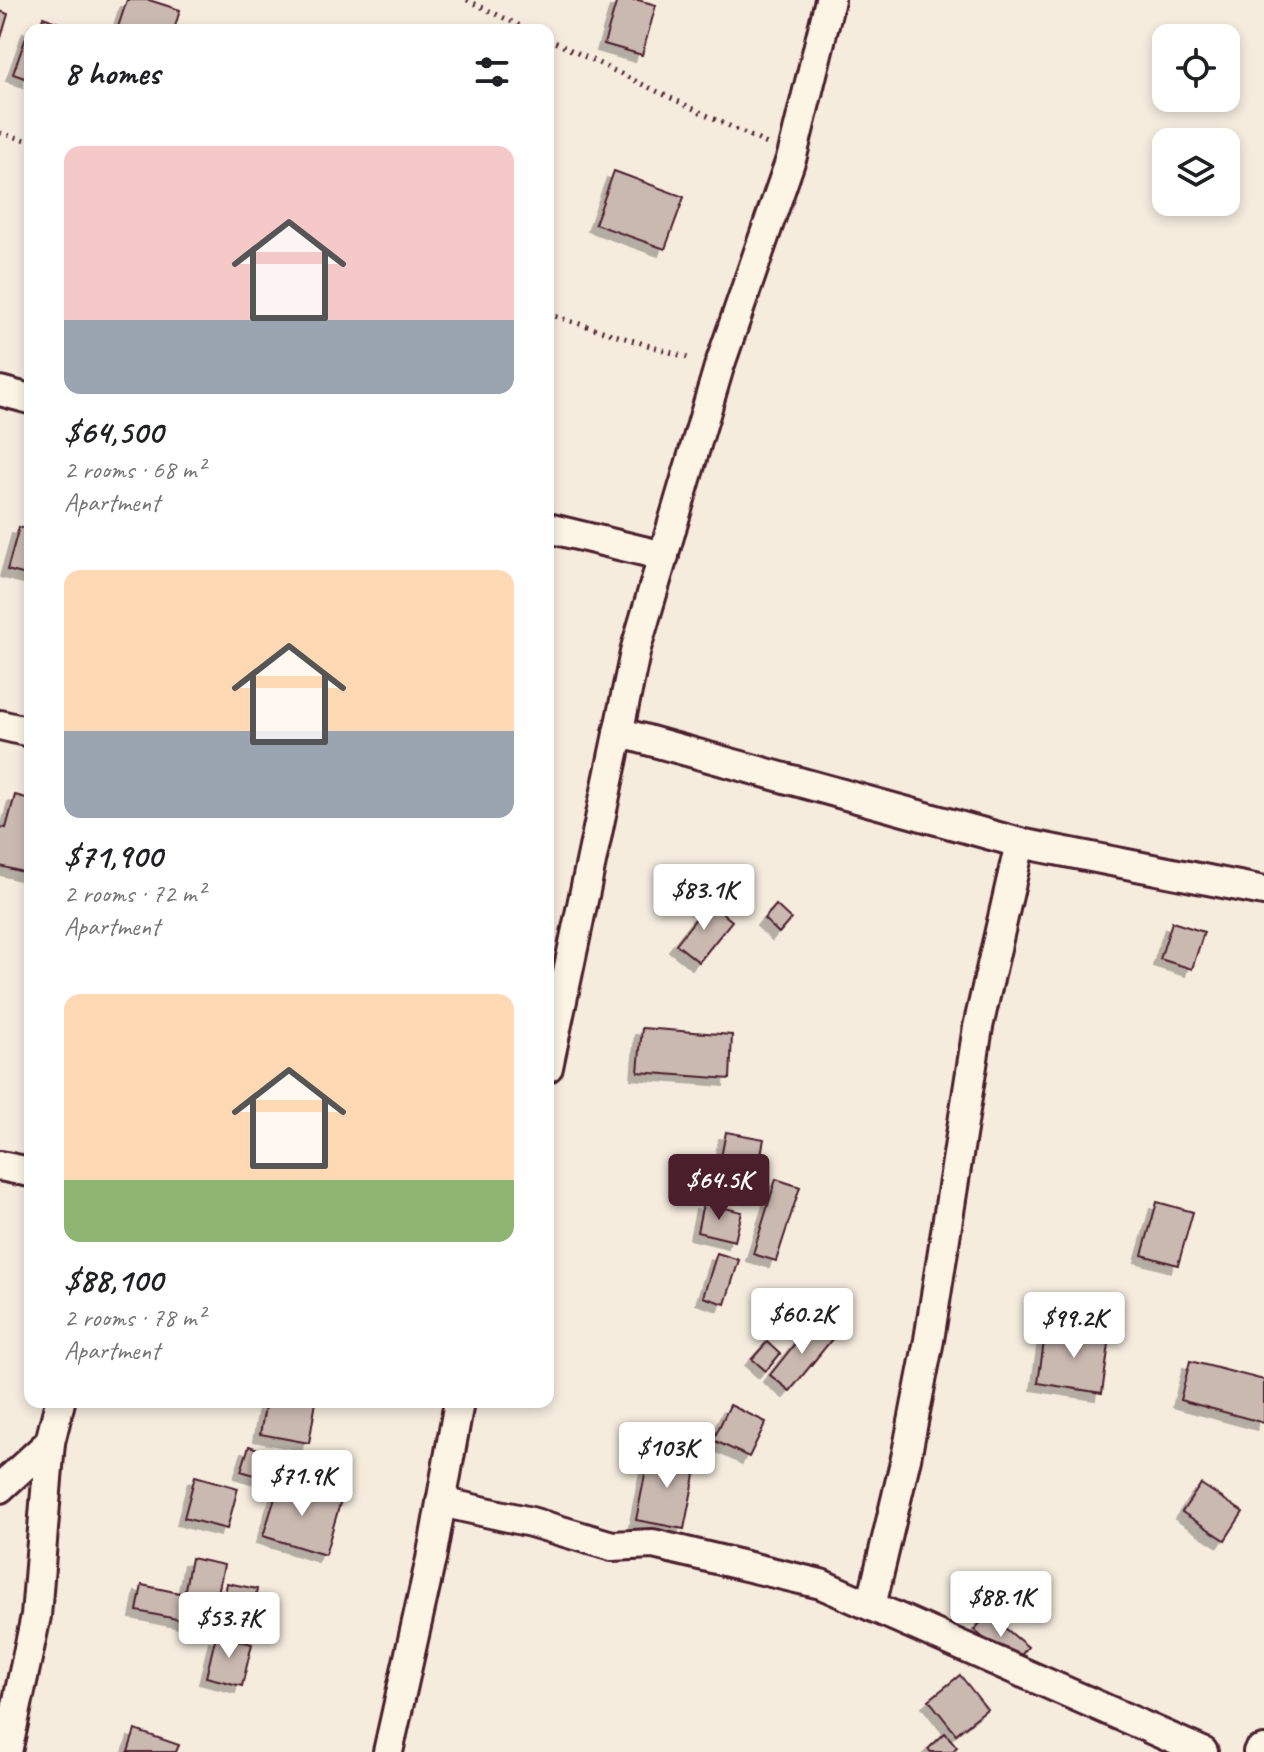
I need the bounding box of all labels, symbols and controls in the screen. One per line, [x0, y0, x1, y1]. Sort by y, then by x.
map controls [1152, 24, 1240, 216]
button: locate [1152, 24, 1240, 112]
icon: filters [470, 50, 514, 94]
text: 8 homes [64, 51, 160, 94]
button: layers [1152, 128, 1240, 216]
icon: home [217, 198, 361, 342]
text: $64,500 [64, 410, 163, 453]
text: 2 rooms · 68 m² [64, 453, 205, 486]
text: Apartment [64, 486, 160, 519]
icon: home [217, 622, 361, 766]
text: $71,900 [64, 834, 162, 877]
pin: $83.1K [639, 864, 769, 932]
text: $83.1K [671, 873, 737, 906]
text: 2 rooms · 72 m² [64, 877, 205, 910]
text: Apartment [64, 910, 160, 943]
icon: home [217, 1046, 361, 1190]
pin: $64.5K [654, 1154, 784, 1222]
text: $64.5K [686, 1163, 752, 1196]
text: $88,100 [64, 1258, 163, 1301]
pin: $60.2K [737, 1288, 867, 1356]
pin: $99.2K [1009, 1292, 1139, 1360]
text: $60.2K [769, 1297, 835, 1330]
text: 2 rooms · 78 m² [64, 1301, 205, 1334]
text: $99.2K [1042, 1301, 1106, 1334]
text: Apartment [64, 1334, 160, 1367]
pin: $103K [611, 1422, 723, 1490]
text: $103K [637, 1431, 697, 1464]
pin: $71.9K [237, 1450, 367, 1518]
text: $71.9K [270, 1459, 334, 1492]
pin: $88.1K [936, 1571, 1066, 1639]
text: $88.1K [968, 1580, 1034, 1613]
pin: $53.7K [164, 1592, 294, 1660]
text: $53.7K [197, 1601, 261, 1634]

